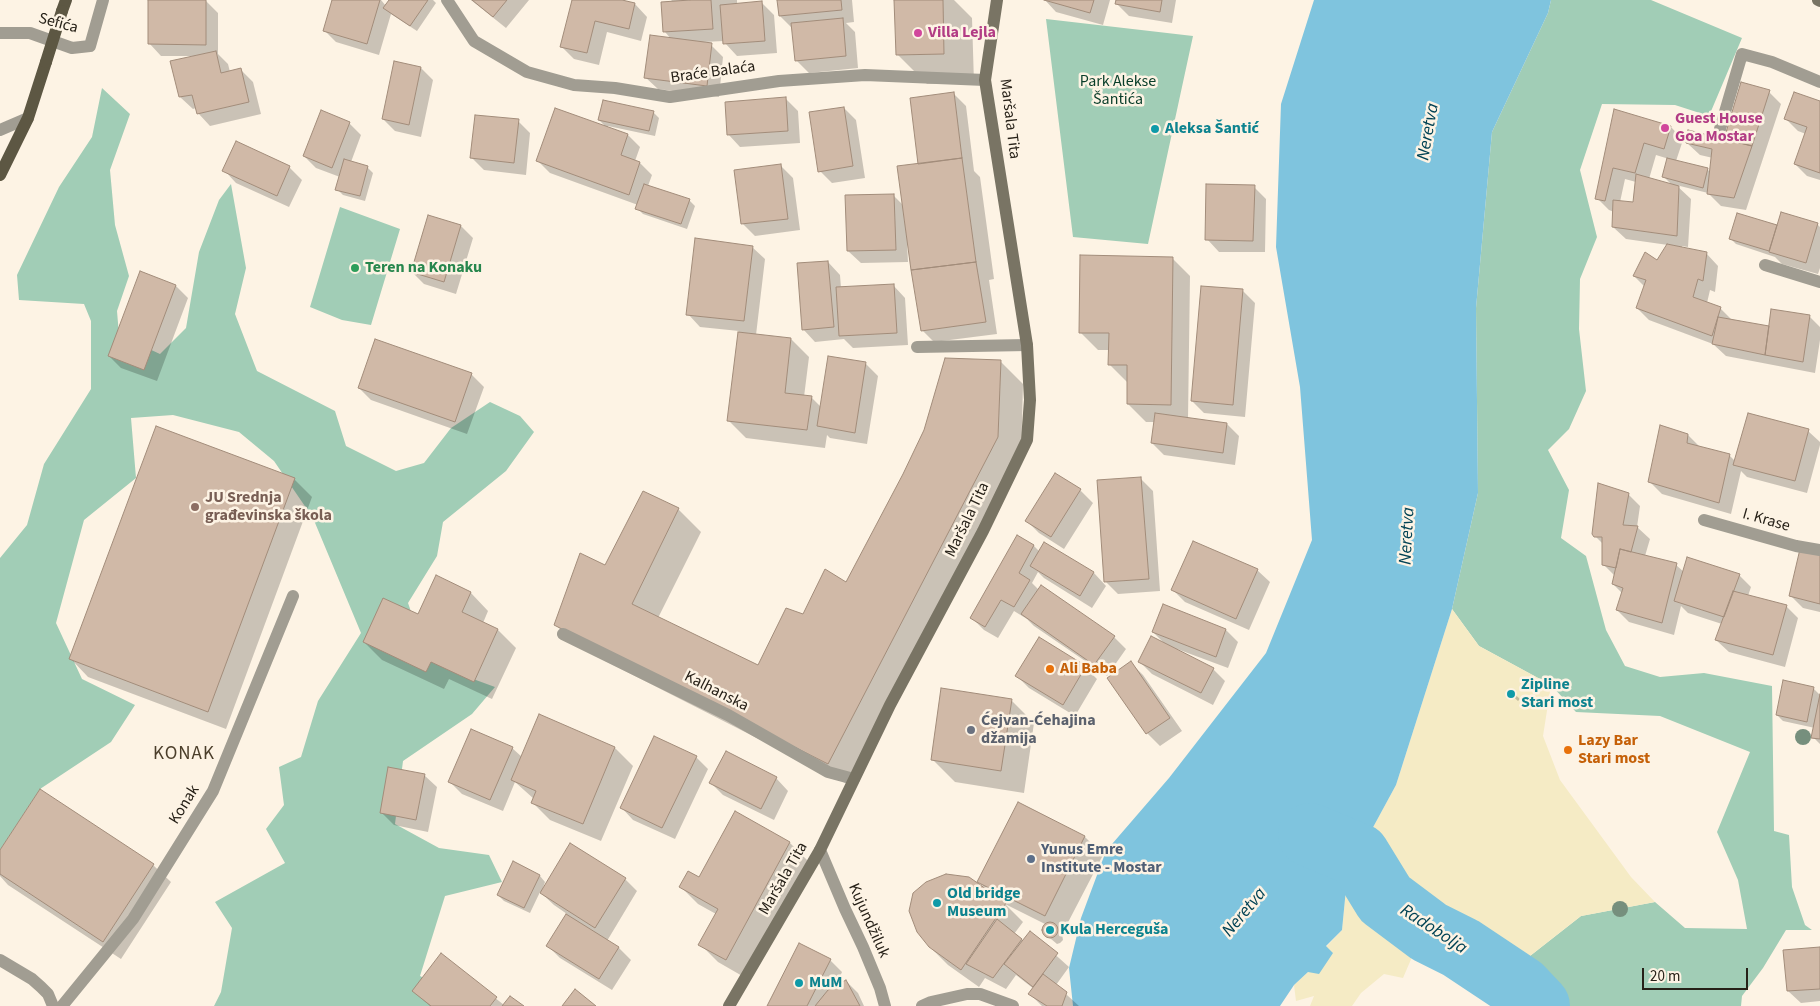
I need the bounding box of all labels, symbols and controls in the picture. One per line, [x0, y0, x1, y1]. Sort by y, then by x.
street label: Sefića [36, 10, 80, 38]
place label: Villa Lejla [928, 23, 996, 43]
marker: Villa Lejla [912, 27, 924, 39]
street label: Braće Balaća [669, 58, 757, 88]
park label: Park Alekse Šantića [1080, 72, 1156, 110]
street label: Maršala Tita [995, 78, 1023, 160]
water label: Neretva [1413, 102, 1445, 162]
place label: Guest House Goa Mostar [1675, 109, 1763, 147]
place label: Aleksa Šantić [1165, 119, 1259, 139]
marker: Guest House Goa Mostar [1659, 122, 1671, 134]
marker: Aleksa Šantić [1149, 123, 1161, 135]
place label: Teren na Konaku [365, 258, 482, 278]
marker: Teren na Konaku [349, 262, 361, 274]
street label: Maršala Tita [942, 479, 994, 561]
place label: JU Srednja građevinska škola [205, 488, 332, 526]
marker: JU Srednja građevinska škola [189, 501, 201, 513]
street label: I. Krase [1740, 505, 1792, 537]
water label: Neretva [1396, 507, 1420, 565]
place label: Ali Baba [1060, 659, 1117, 679]
marker: Ali Baba [1044, 663, 1056, 675]
street label: Kalhanska [681, 668, 751, 716]
place label: Zipline Stari most [1521, 675, 1593, 713]
marker: Zipline Stari most [1505, 688, 1517, 700]
place label: Ćejvan-Ćehajina džamija [981, 711, 1096, 749]
marker: Ćejvan-Ćehajina džamija [965, 724, 977, 736]
place label: Lazy Bar Stari most [1578, 731, 1650, 769]
district label: KONAK [152, 744, 216, 766]
marker: Lazy Bar Stari most [1562, 744, 1574, 756]
street label: Konak [166, 782, 204, 828]
street label: Maršala Tita [755, 839, 813, 919]
place label: Yunus Emre Institute - Mostar [1041, 840, 1162, 878]
marker: Yunus Emre Institute - Mostar [1025, 853, 1037, 865]
street label: Kujundžiluk [843, 881, 893, 961]
place label: Old bridge Museum [947, 884, 1021, 922]
water label: Neretva [1218, 884, 1272, 942]
marker: Old bridge Museum [931, 897, 943, 909]
water label: Radobolja [1395, 900, 1471, 960]
place label: Kula Herceguša [1060, 920, 1169, 940]
marker: Kula Herceguša [1044, 924, 1056, 936]
scale bar [1645, 958, 1751, 990]
text: 20 m [1650, 966, 1680, 987]
place label: MuM [809, 973, 842, 993]
marker: MuM [793, 977, 805, 989]

